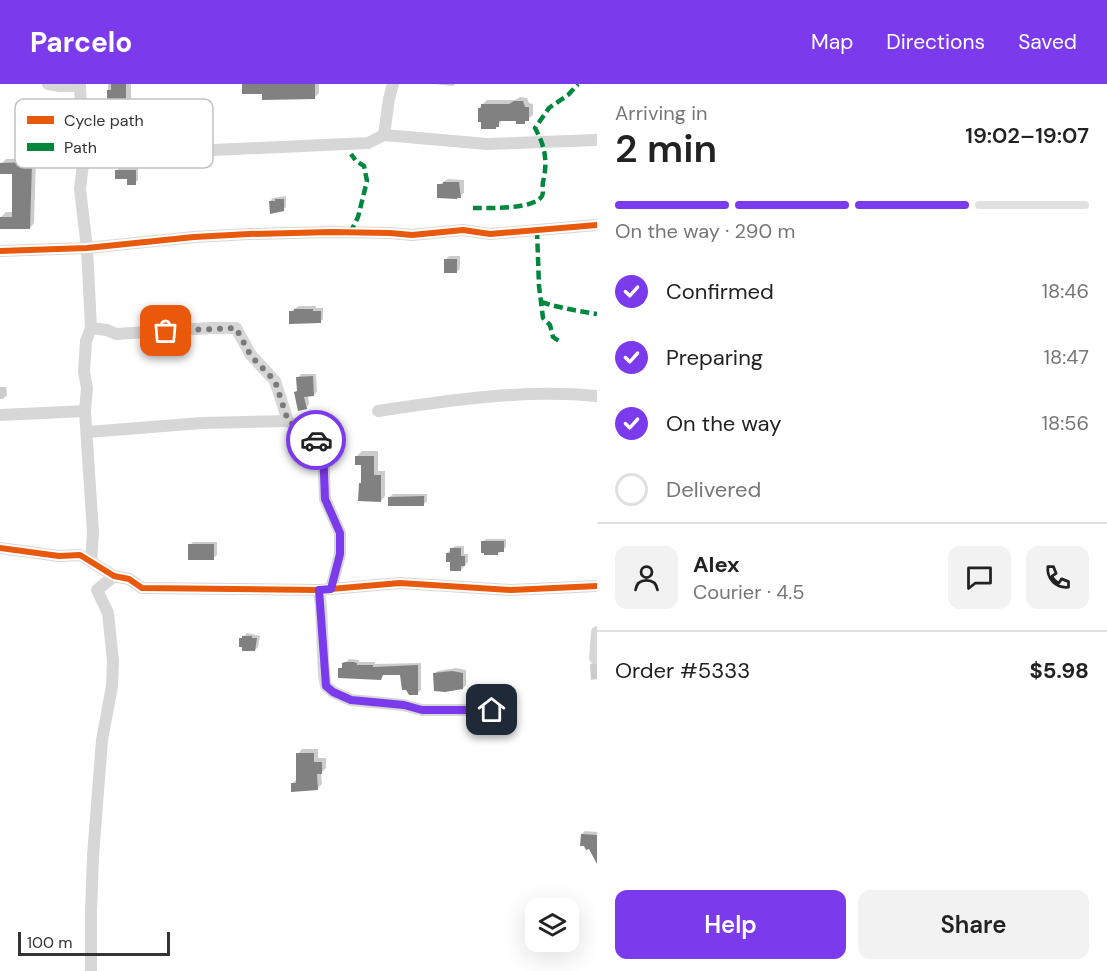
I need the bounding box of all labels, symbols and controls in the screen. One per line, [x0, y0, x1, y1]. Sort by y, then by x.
text: Parcelo [30, 24, 132, 61]
text: Map [811, 28, 853, 56]
text: Directions [886, 28, 985, 56]
text: Saved [1018, 28, 1077, 56]
legend [15, 99, 213, 168]
text: Arriving in [615, 100, 707, 126]
text: Cycle path [64, 110, 144, 131]
text: 19:02–19:07 [965, 121, 1089, 150]
text: 2 min [615, 123, 717, 174]
text: Path [64, 137, 97, 158]
text: On the way · 290 m [615, 218, 795, 244]
icon: check [615, 275, 648, 308]
text: Confirmed [666, 277, 774, 306]
text: 18:46 [1042, 278, 1089, 304]
pin [140, 305, 191, 356]
icon: bag [149, 314, 182, 347]
icon: check [615, 341, 648, 374]
text: Preparing [666, 343, 763, 372]
text: 18:47 [1044, 344, 1089, 370]
icon: check [615, 407, 648, 440]
text: On the way [666, 409, 781, 438]
courier [286, 410, 346, 470]
text: 18:56 [1042, 410, 1089, 436]
icon: car [300, 424, 333, 457]
text: Delivered [666, 475, 761, 504]
button: person [615, 546, 678, 609]
button: chat [948, 546, 1011, 609]
button: phone [1026, 546, 1089, 609]
text: Alex [693, 550, 740, 579]
text: Courier · 4.5 [693, 579, 805, 605]
text: Order #5333 [615, 656, 750, 685]
text: $5.98 [1029, 656, 1089, 685]
pin [466, 684, 517, 735]
icon: home [475, 693, 508, 726]
button: Help [615, 890, 846, 959]
button: Share [858, 890, 1089, 959]
map controls [525, 898, 579, 952]
button: layers [525, 898, 579, 952]
scale bar [18, 929, 170, 956]
text: 100 m [27, 932, 72, 953]

